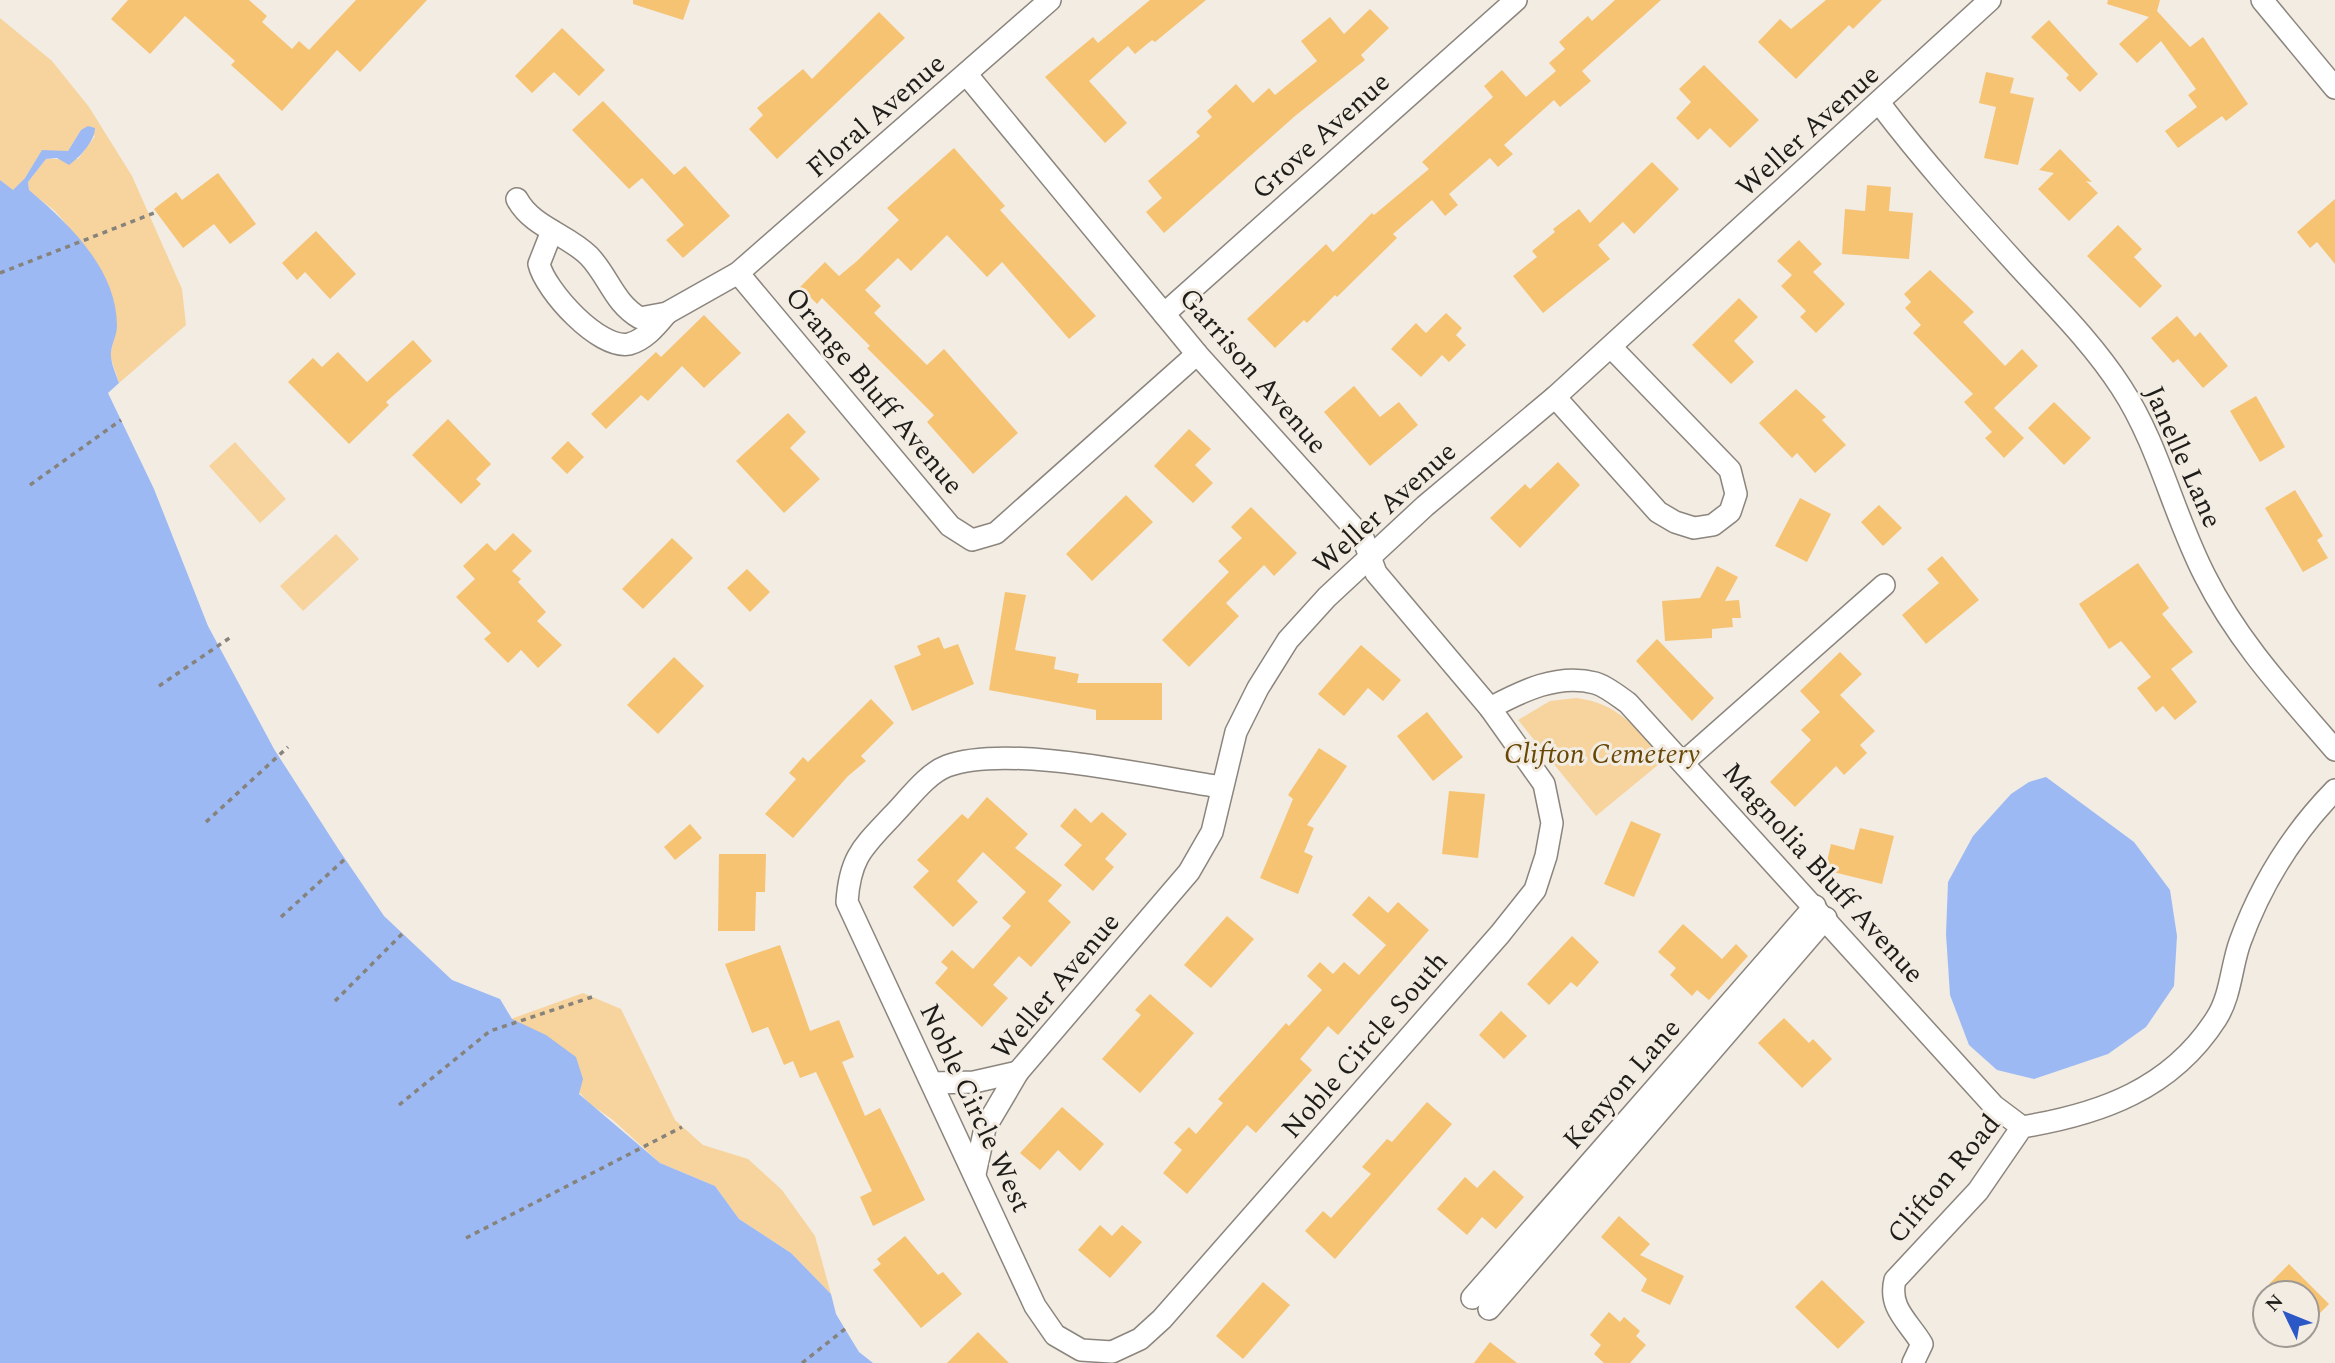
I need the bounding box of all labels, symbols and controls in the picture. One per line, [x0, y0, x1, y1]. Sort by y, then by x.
street label: Floral Avenue [797, 43, 955, 189]
street label: Weller Avenue [1726, 54, 1890, 208]
street label: Grove Avenue [1242, 62, 1400, 210]
street label: Orange Bluff Avenue [774, 278, 974, 504]
street label: Garrison Avenue [1168, 278, 1338, 464]
street label: Janelle Lane [2132, 379, 2234, 535]
street label: Weller Avenue [1303, 431, 1467, 585]
park label: Clifton Cemetery [1504, 733, 1700, 776]
street label: Magnolia Bluff Avenue [1712, 753, 1934, 993]
street label: Weller Avenue [981, 903, 1131, 1069]
street label: Noble Circle South [1271, 942, 1459, 1148]
street label: Noble Circle West [908, 996, 1042, 1220]
street label: Kenyon Lane [1553, 1009, 1691, 1159]
street label: Clifton Road [1877, 1105, 2011, 1253]
north arrow [2251, 1279, 2321, 1349]
text: N [2259, 1288, 2291, 1319]

